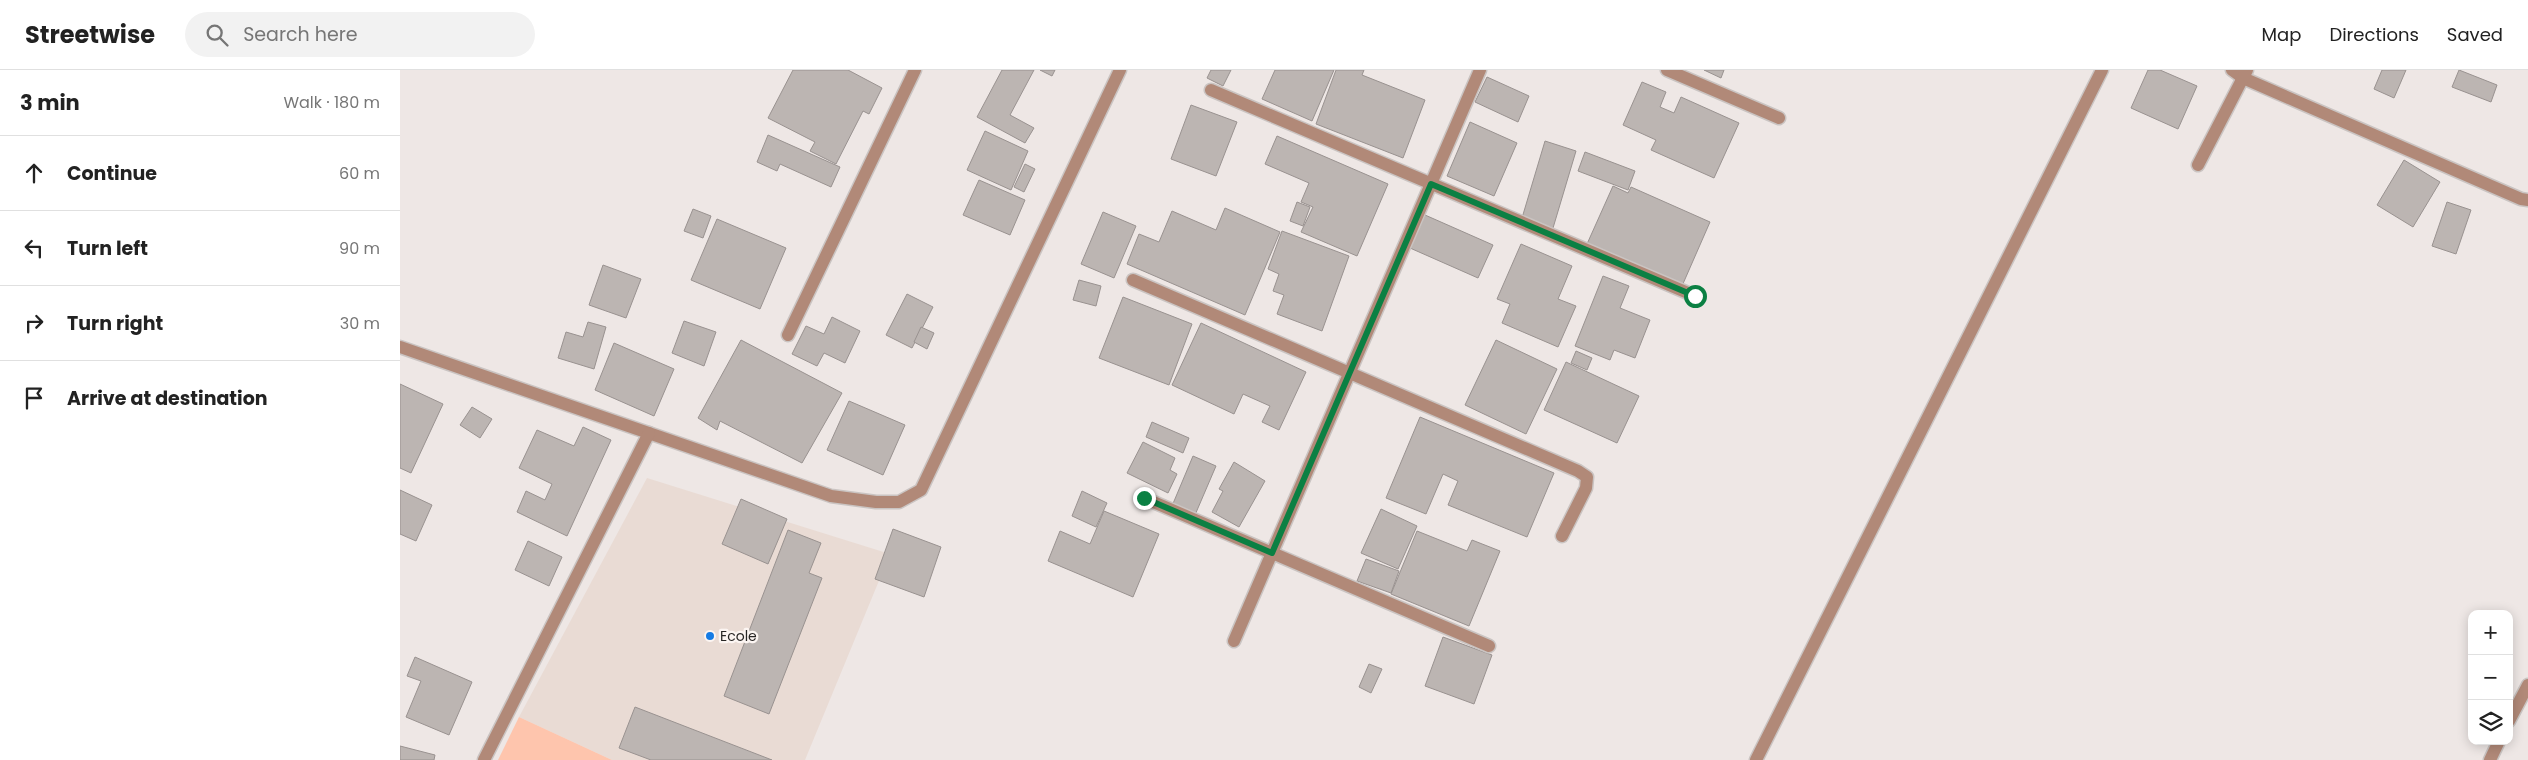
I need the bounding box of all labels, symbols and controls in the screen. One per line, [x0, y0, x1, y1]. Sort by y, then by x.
search box [185, 12, 535, 57]
text: Streetwise [25, 18, 155, 51]
icon: search [203, 21, 231, 49]
text: Search here [243, 21, 358, 48]
text: Map [2262, 22, 2301, 47]
text: Directions [2329, 22, 2419, 47]
text: Saved [2447, 22, 2503, 47]
text: 3 min [20, 88, 80, 117]
text: Walk · 180 m [283, 91, 380, 114]
icon: ahead [20, 159, 48, 187]
text: Continue [67, 160, 157, 187]
text: 60 m [339, 162, 380, 185]
icon: left [20, 234, 48, 262]
text: Turn left [67, 235, 148, 262]
text: 90 m [339, 237, 380, 260]
route start [1684, 285, 1707, 308]
icon: right [20, 309, 48, 337]
text: Turn right [67, 310, 163, 337]
text: 30 m [340, 312, 380, 335]
icon: arrive [20, 384, 48, 412]
text: Arrive at destination [67, 385, 268, 412]
route end [1133, 487, 1156, 510]
map controls [2468, 610, 2513, 745]
button: + [2468, 610, 2513, 655]
place label: Ecole [720, 626, 757, 646]
marker: Ecole [704, 630, 716, 642]
button: − [2468, 655, 2513, 700]
button: layers [2468, 700, 2513, 745]

